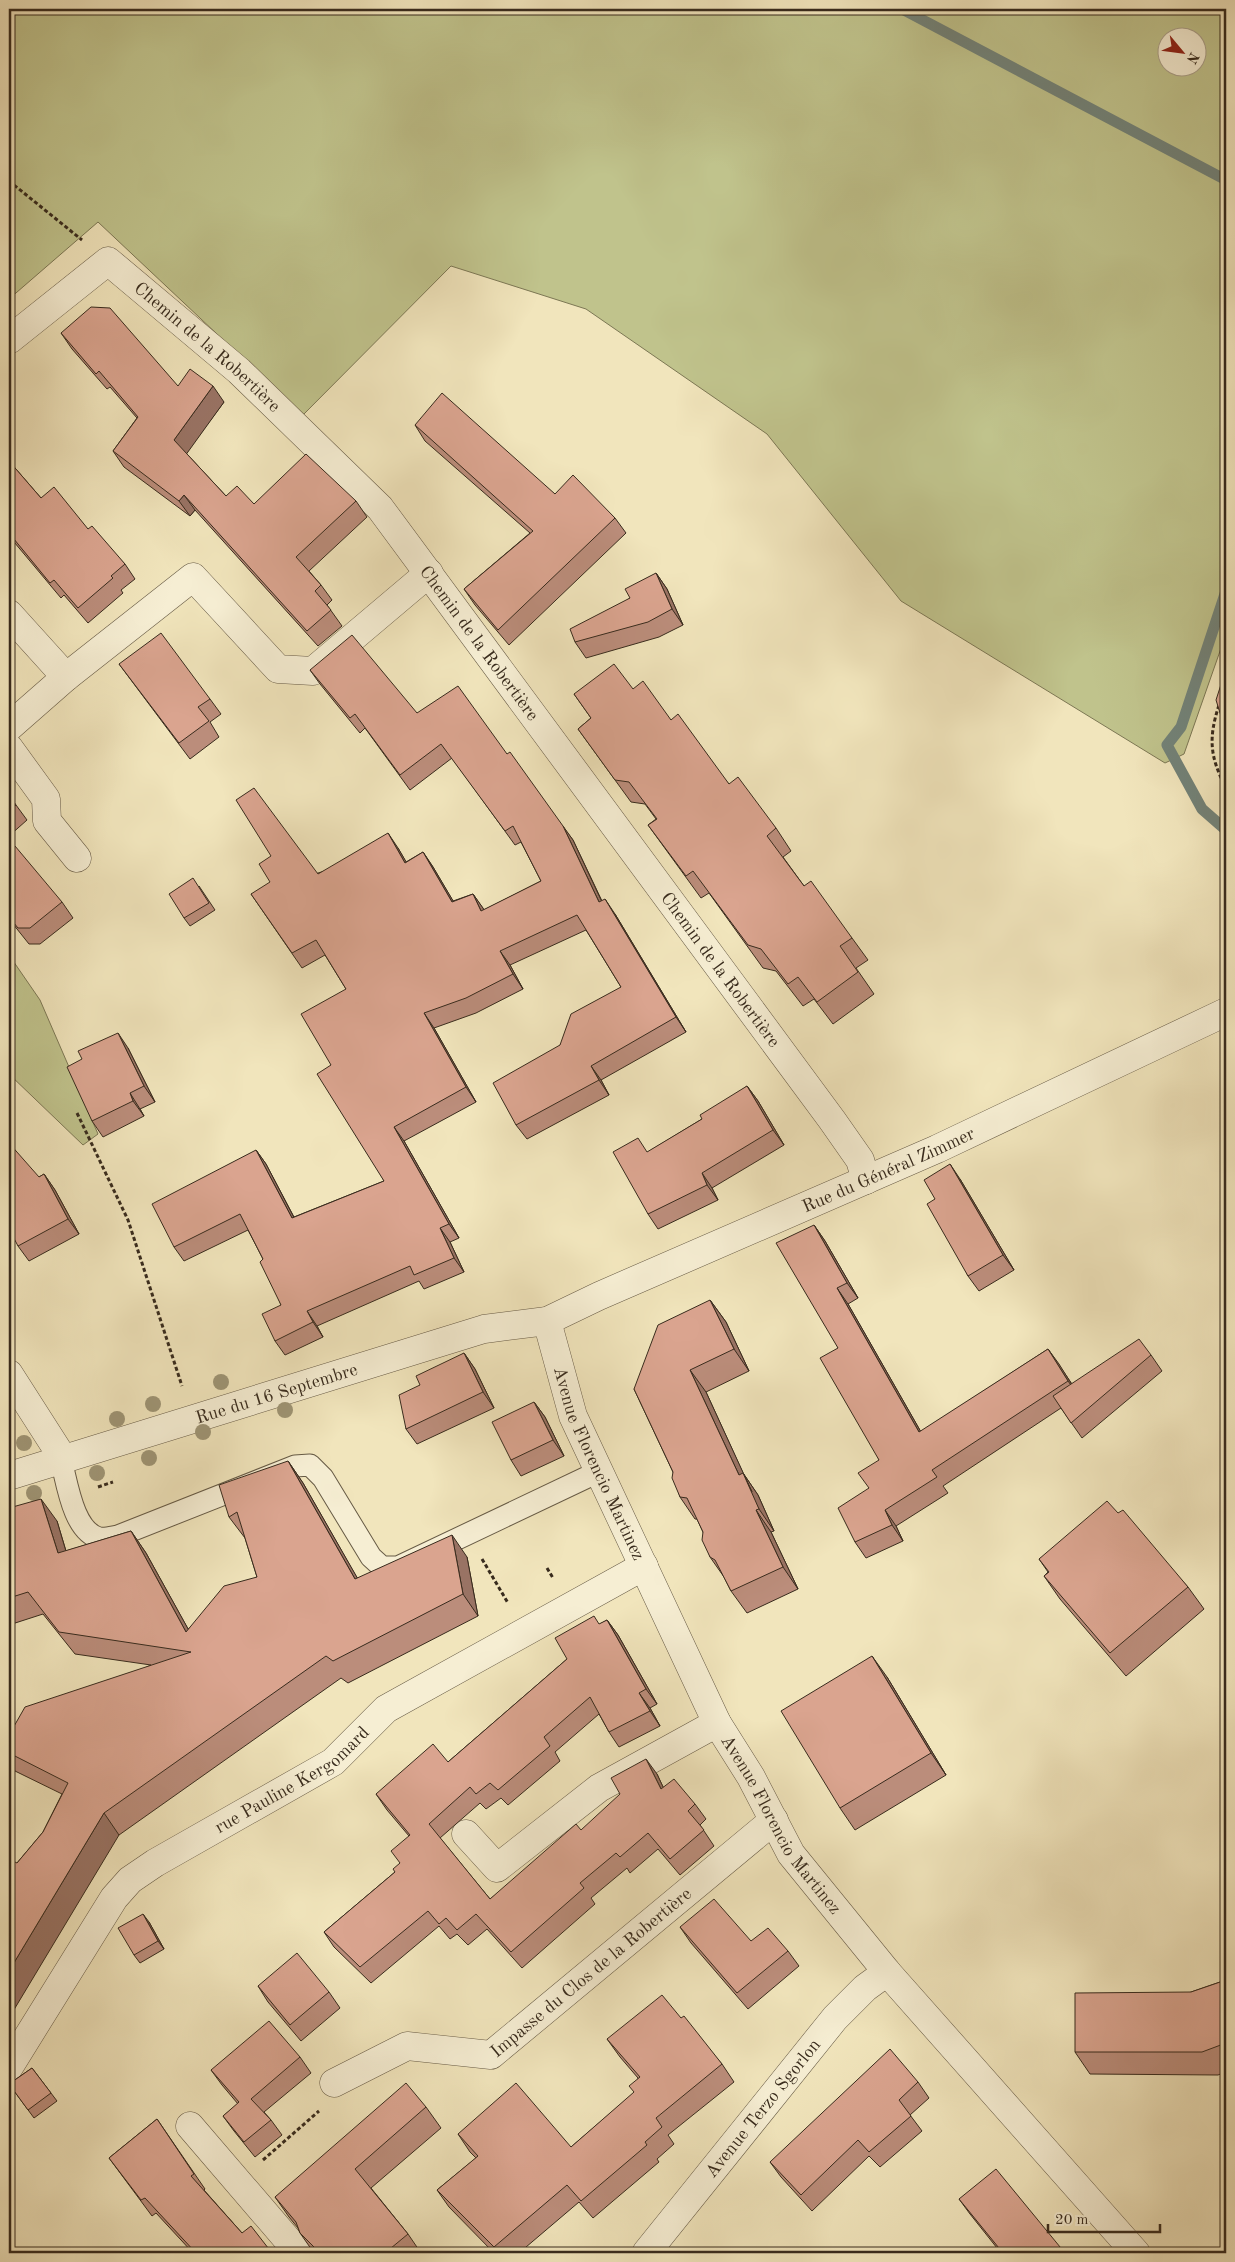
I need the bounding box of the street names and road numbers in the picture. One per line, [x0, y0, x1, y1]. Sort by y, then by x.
street label: Chemin de la Robertière [130, 279, 283, 416]
street label: Chemin de la Robertière [416, 563, 542, 724]
street label: Chemin de la Robertière [657, 889, 783, 1051]
street label: Rue du Général Zimmer [800, 1124, 978, 1216]
street label: Rue du 16 Septembre [194, 1361, 360, 1428]
street label: Avenue Florencio Martinez [550, 1365, 647, 1563]
street label: rue Pauline Kergomard [212, 1723, 373, 1837]
street label: Avenue Florencio Martinez [717, 1732, 844, 1918]
street label: Impasse du Clos de la Robertière [488, 1885, 695, 2061]
street label: Avenue Terzo Sgorlon [702, 2036, 825, 2181]

